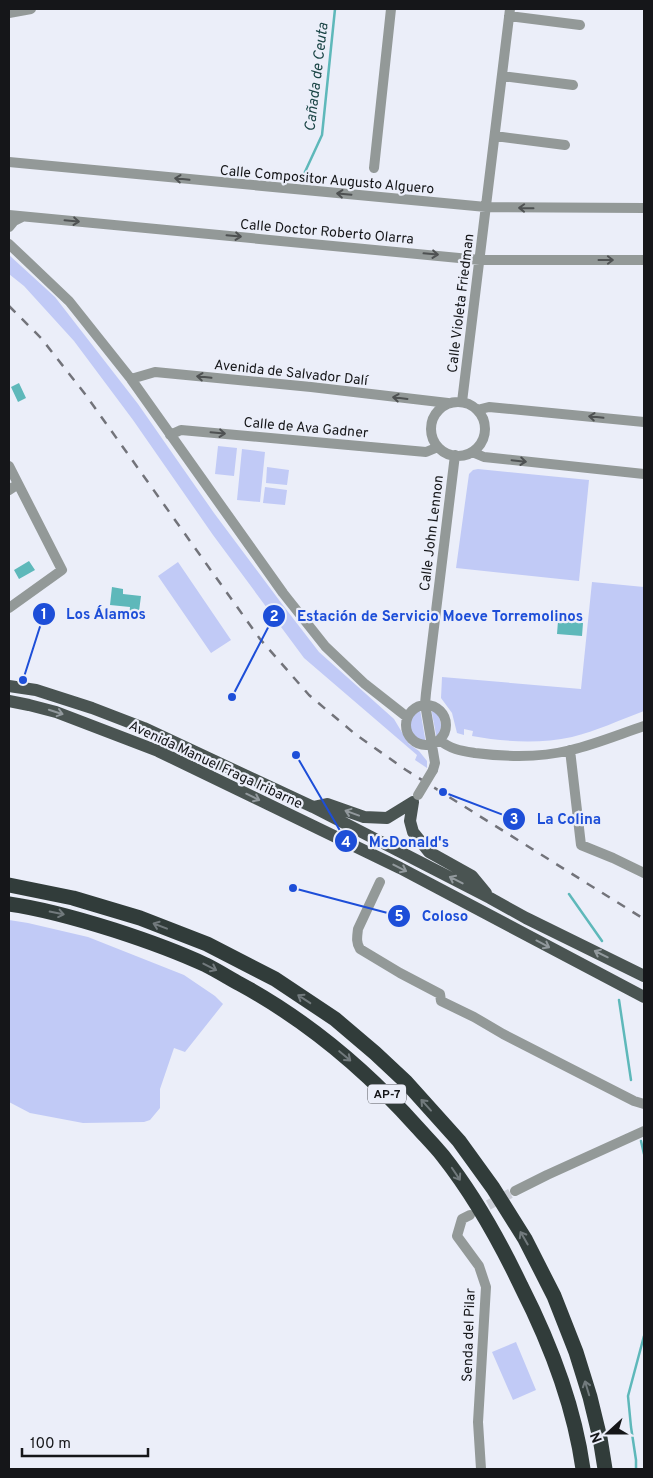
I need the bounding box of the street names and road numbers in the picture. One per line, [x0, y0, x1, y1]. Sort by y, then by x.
street label: Calle Compositor Augusto Alguero [219, 163, 435, 198]
street label: Calle Doctor Roberto Olarra [239, 216, 414, 249]
street label: Calle Violeta Friedman [445, 233, 478, 374]
street label: Avenida de Salvador Dalí [213, 357, 370, 390]
street label: Calle de Ava Gadner [243, 415, 370, 442]
street label: Calle John Lennon [417, 474, 448, 592]
street label: Avenida Manuel Fraga Iribarne [126, 718, 305, 813]
road number: AP-7 [368, 1084, 406, 1104]
street label: Senda del Pilar [459, 1287, 480, 1382]

